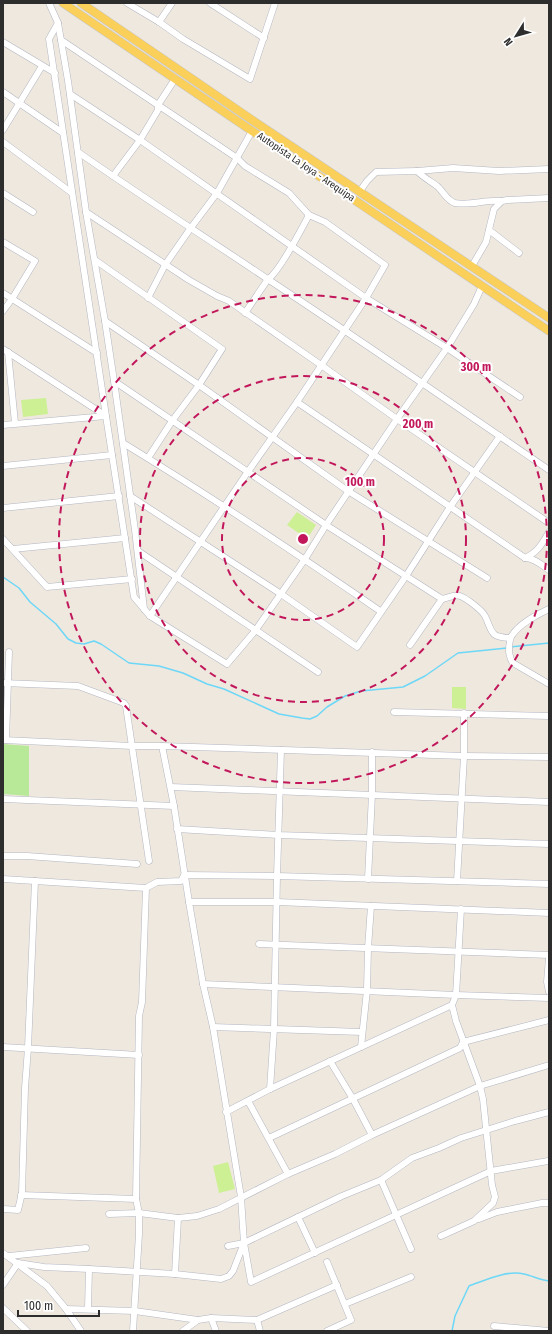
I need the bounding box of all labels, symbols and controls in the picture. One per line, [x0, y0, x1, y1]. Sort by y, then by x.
north arrow [496, 16, 536, 56]
text: N [501, 35, 516, 48]
street label: Autopista La Joya - Arequipa [255, 130, 357, 204]
text: 300 m [460, 360, 491, 374]
text: 200 m [402, 417, 433, 431]
text: 100 m [345, 475, 375, 489]
centre of rings [296, 532, 310, 546]
scale bar [18, 1292, 99, 1318]
text: 100 m [24, 1299, 53, 1313]

